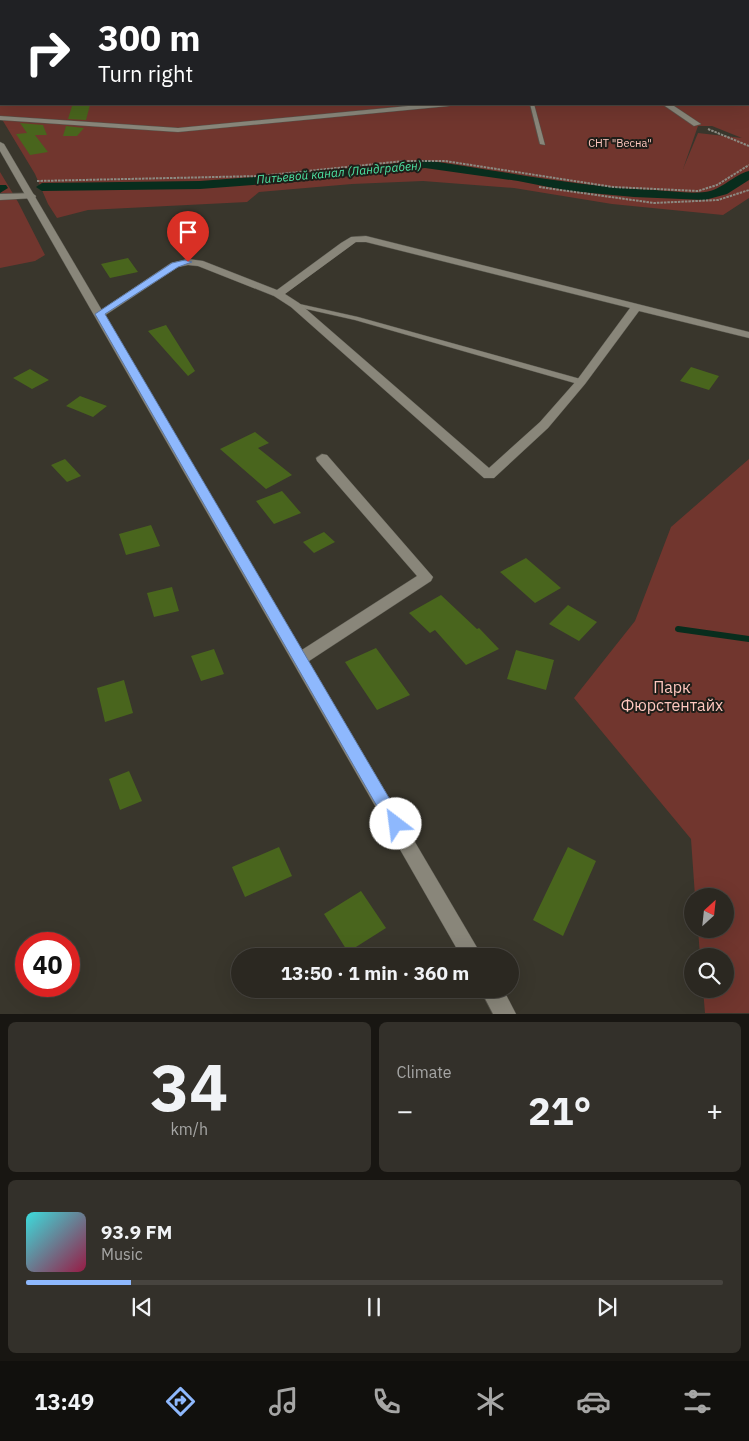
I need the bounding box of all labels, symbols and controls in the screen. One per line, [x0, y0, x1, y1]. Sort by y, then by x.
text: 300 m [98, 15, 201, 61]
icon: right [15, 20, 80, 85]
text: Turn right [98, 59, 193, 88]
park label: СНТ "Весна" [588, 136, 652, 150]
water label: Питьевой канал (Ландграбен) [256, 157, 422, 187]
pin [167, 211, 209, 262]
icon: arrive [174, 218, 202, 246]
park label: Парк Фюрстентайх [621, 677, 723, 715]
position arrow [369, 797, 421, 849]
north arrow [684, 888, 734, 938]
map controls [684, 888, 734, 998]
speed limit sign: 40 [15, 932, 80, 997]
button: search [684, 948, 734, 998]
text: 13:50 · 1 min · 360 m [281, 961, 469, 985]
text: 34 [150, 1044, 228, 1129]
text: Climate [397, 1062, 452, 1082]
text: 21° [528, 1086, 591, 1135]
text: − [397, 1092, 413, 1129]
text: + [706, 1092, 723, 1129]
text: km/h [170, 1119, 208, 1139]
text: 93.9 FM [101, 1220, 172, 1244]
text: Music [101, 1244, 143, 1264]
icon: previous [128, 1293, 156, 1321]
icon: pause [360, 1293, 388, 1321]
icon: next [593, 1293, 621, 1321]
icon: directions [163, 1384, 198, 1419]
icon: music [266, 1384, 301, 1419]
icon: phone [369, 1384, 404, 1419]
icon: climate [473, 1384, 508, 1419]
icon: car [576, 1384, 611, 1419]
icon: filters [680, 1384, 715, 1419]
text: 13:49 [34, 1387, 94, 1416]

